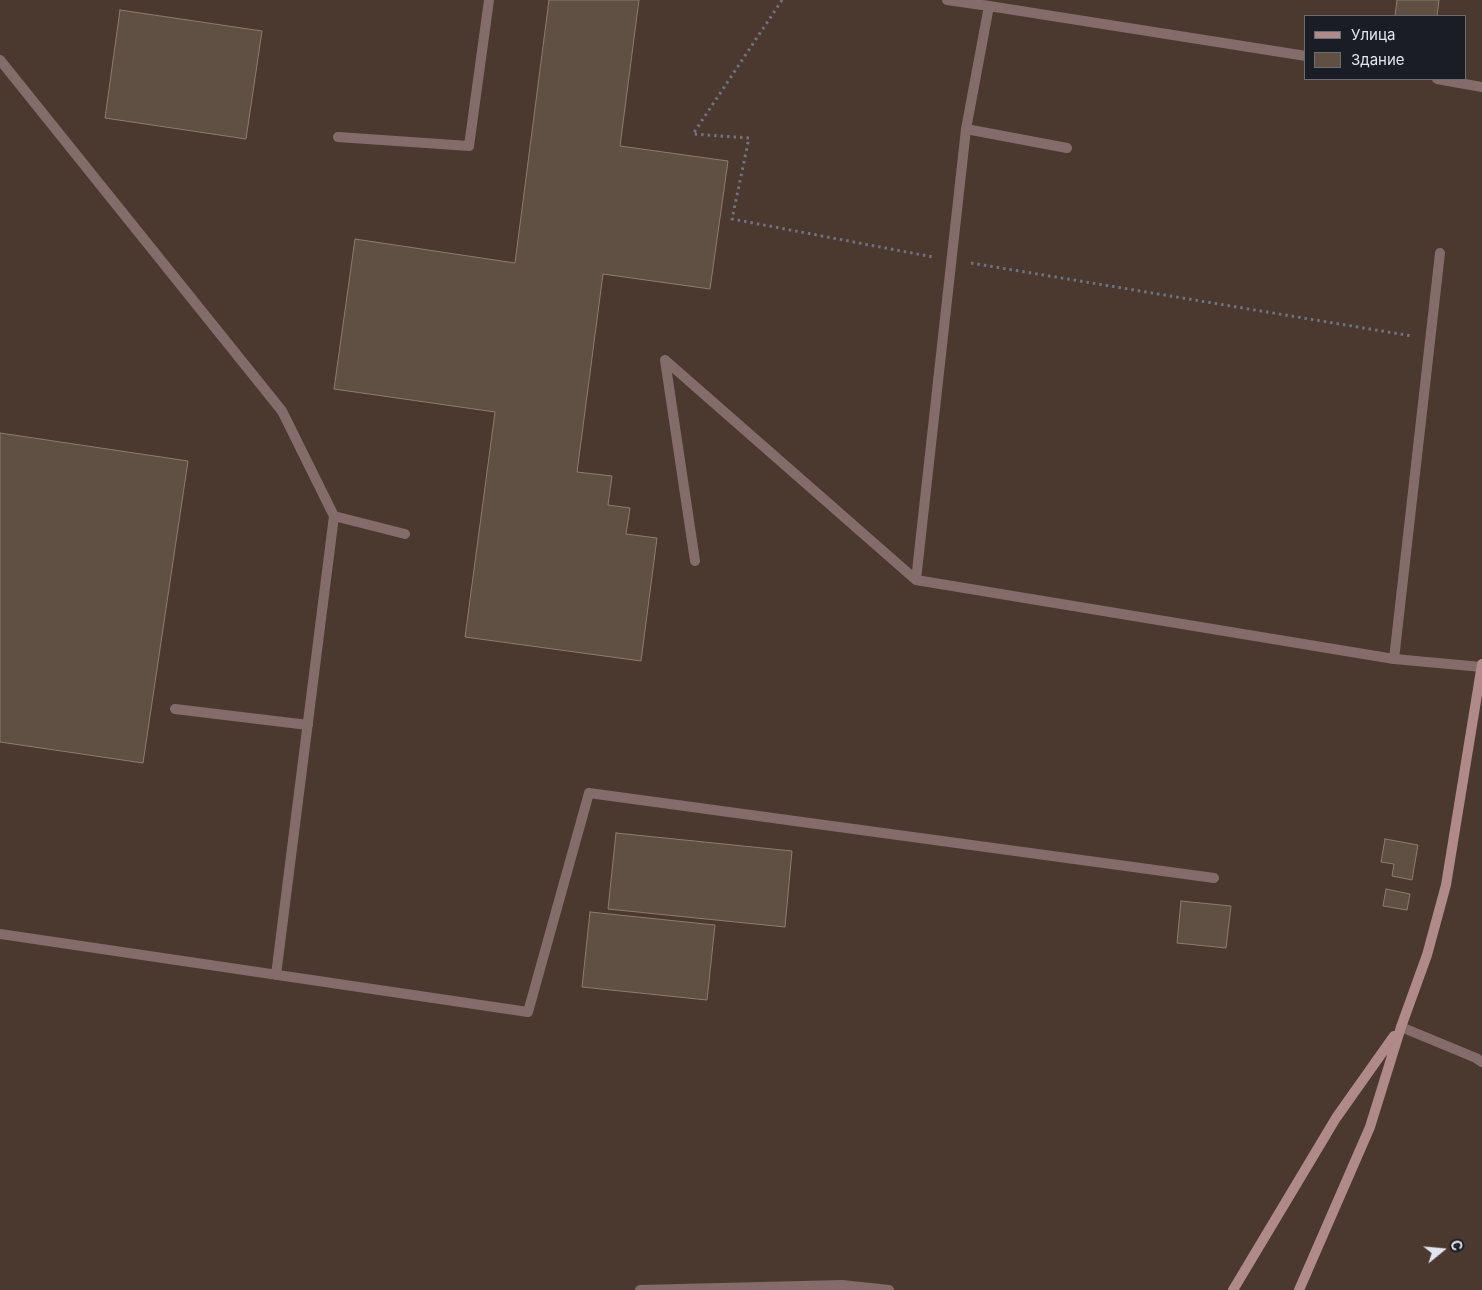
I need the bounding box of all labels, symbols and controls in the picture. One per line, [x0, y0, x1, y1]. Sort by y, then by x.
legend [1304, 15, 1467, 80]
text: Улица [1351, 25, 1395, 44]
text: Здание [1351, 50, 1405, 69]
north arrow [1417, 1225, 1467, 1275]
text: С [1447, 1238, 1466, 1253]

